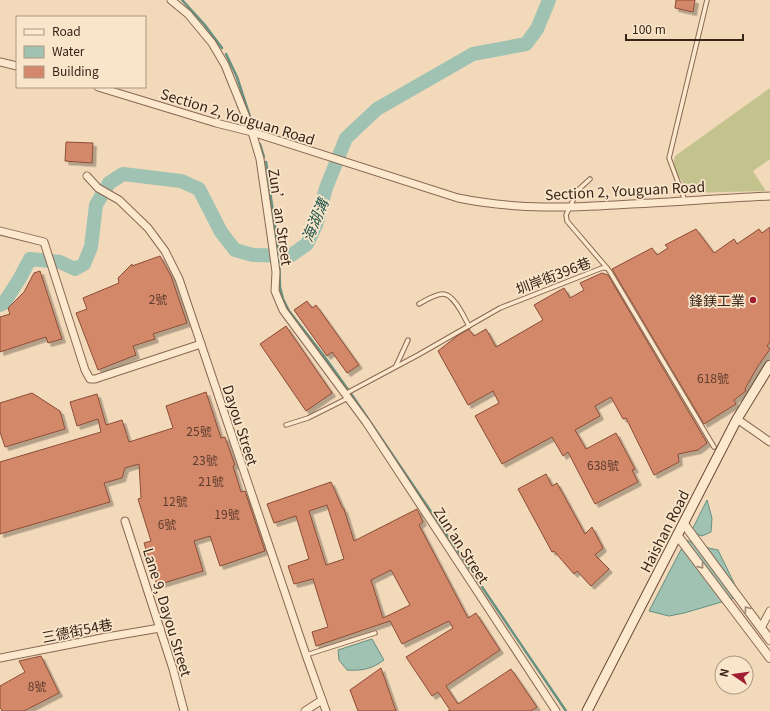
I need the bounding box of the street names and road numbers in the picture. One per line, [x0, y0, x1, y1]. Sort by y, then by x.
street label: Section 2, Youguan Road [158, 83, 318, 149]
street label: Zun’an Street [264, 167, 298, 267]
street label: Section 2, Youguan Road [544, 176, 706, 204]
street label: 圳岸街396巷 [512, 251, 594, 299]
street label: Dayou Street [219, 382, 264, 469]
street label: Haishan Road [635, 486, 693, 576]
street label: Zun'an Street [430, 503, 495, 588]
street label: Lane 9, Dayou Street [139, 545, 197, 679]
street label: 三德街54巷 [40, 613, 114, 647]

